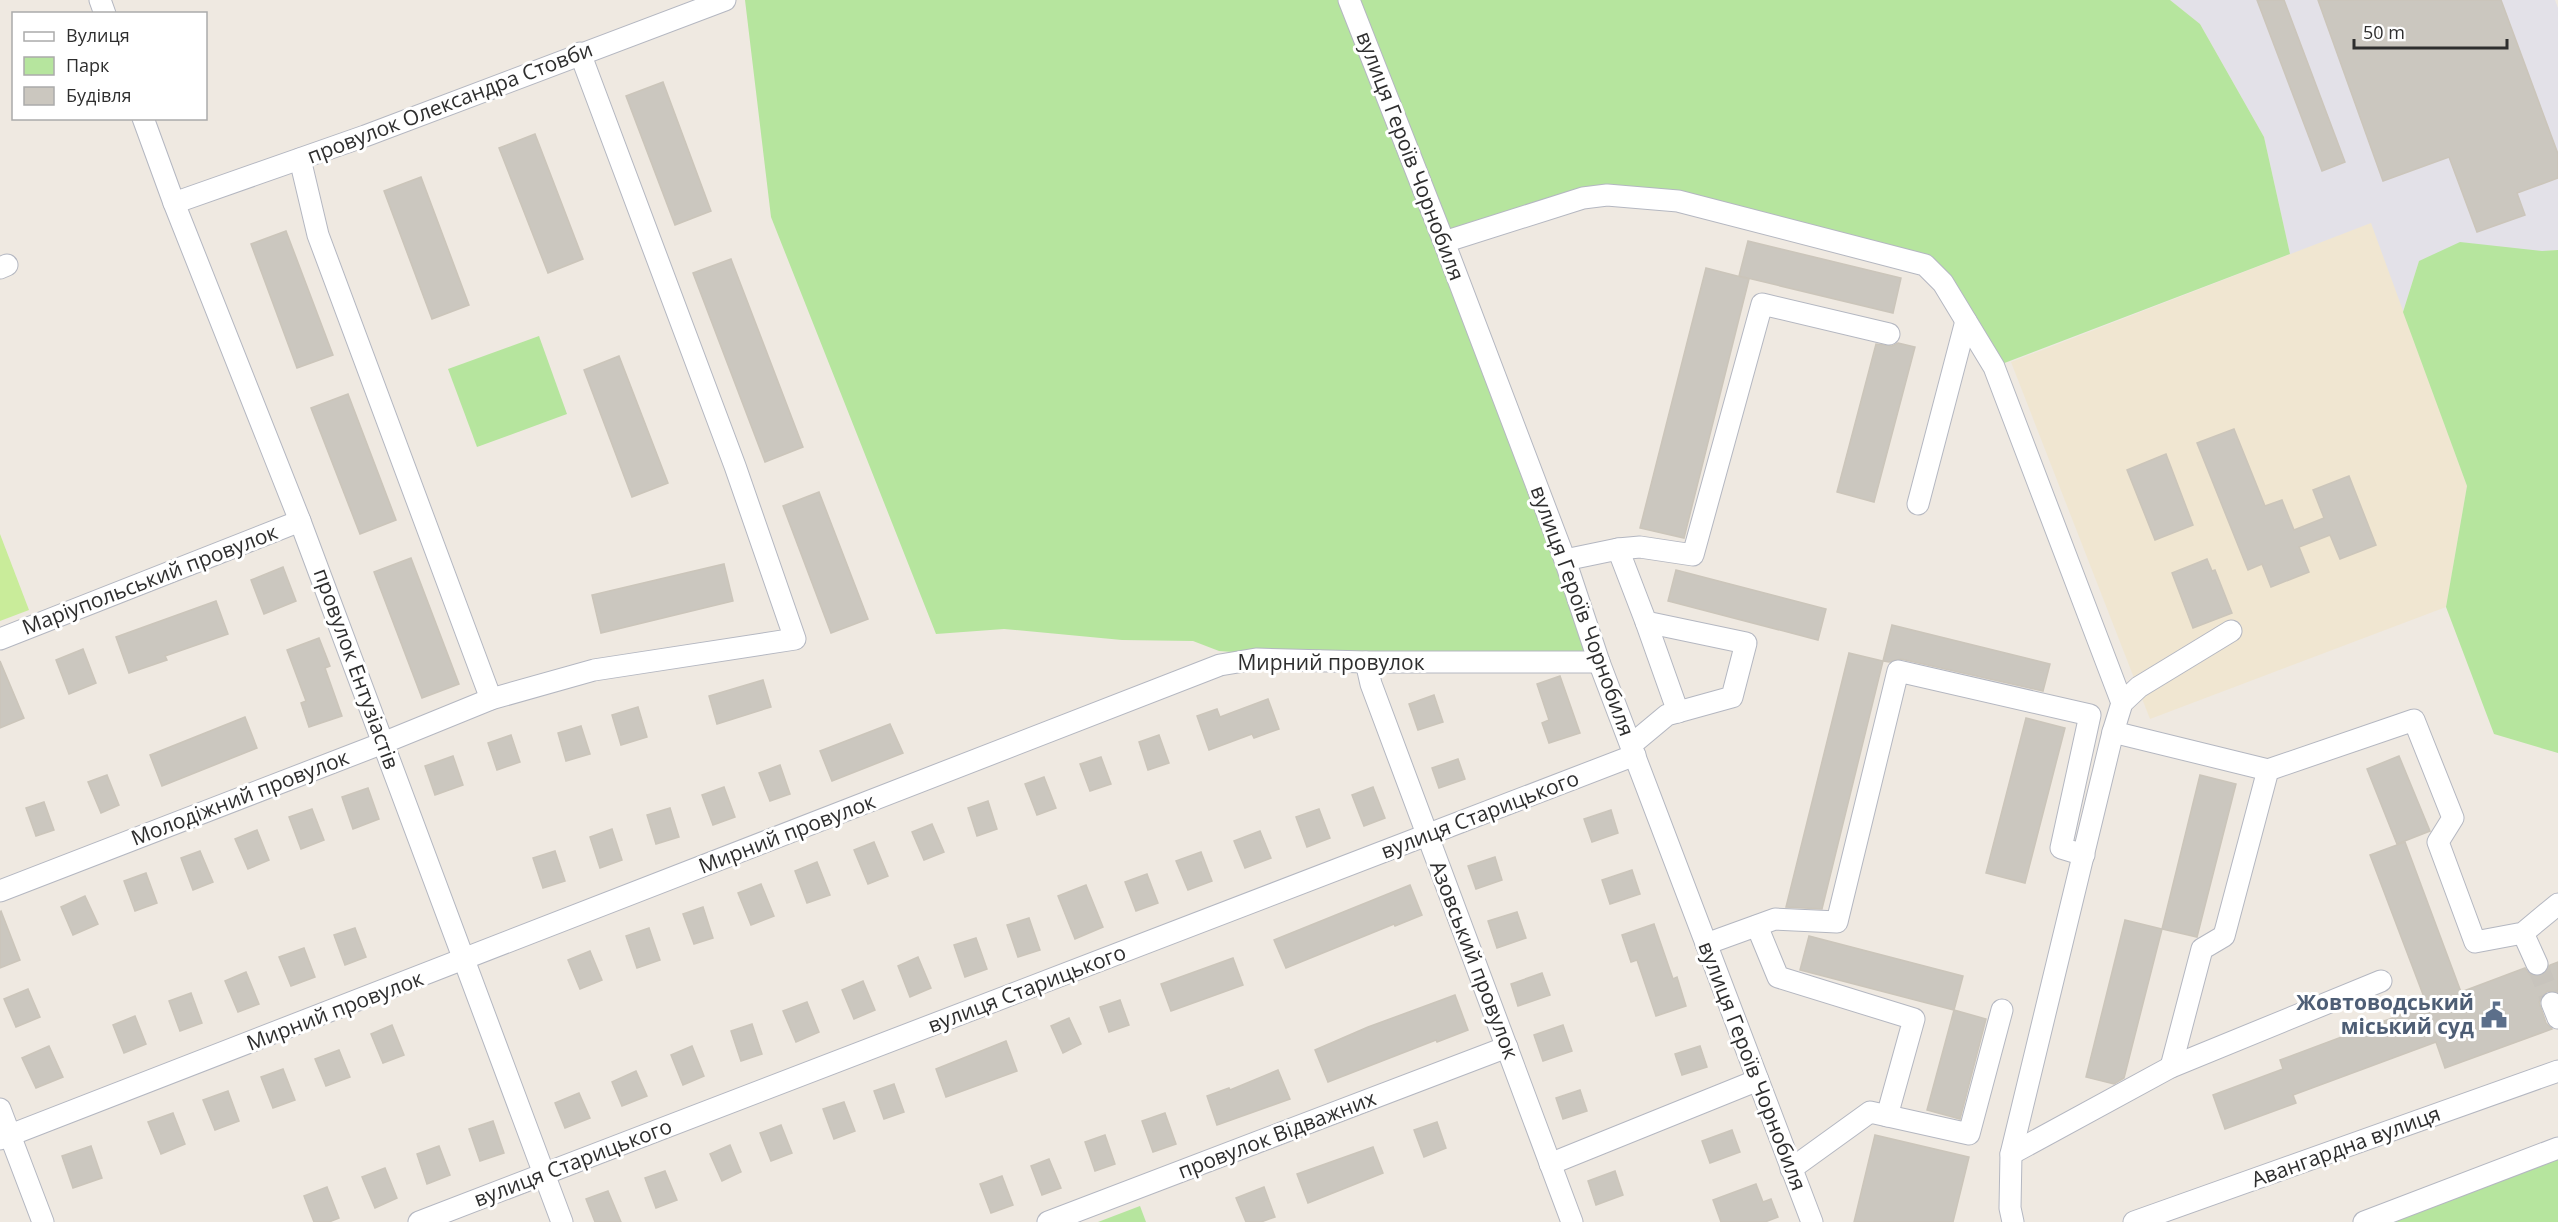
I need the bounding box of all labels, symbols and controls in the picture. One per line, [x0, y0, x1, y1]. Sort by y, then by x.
legend [12, 12, 207, 120]
scale bar [2354, 12, 2507, 50]
text: 50 m [2363, 20, 2405, 44]
text: Вулиця [66, 23, 130, 47]
street label: вулиця Героїв Чорнобиля [1350, 27, 1471, 284]
street label: провулок Олександра Стовби [303, 35, 596, 170]
text: Парк [66, 53, 110, 77]
text: Будівля [66, 83, 132, 107]
street label: вулиця Героїв Чорнобиля [1525, 482, 1641, 740]
street label: Маріупольський провулок [18, 517, 281, 641]
street label: провулок Ентузіастів [308, 564, 406, 773]
street label: Мирний провулок [1237, 648, 1425, 676]
street label: Молодіжний провулок [127, 743, 353, 852]
street label: вулиця Старицького [1377, 763, 1583, 865]
street label: Мирний провулок [694, 786, 879, 880]
street label: Азовський провулок [1424, 857, 1526, 1063]
street label: вулиця Старицького [924, 937, 1130, 1039]
street label: вулиця Героїв Чорнобиля [1692, 937, 1813, 1194]
street label: Мирний провулок [242, 963, 427, 1057]
place label: Жовтоводський міський суд [2296, 988, 2474, 1040]
public building icon: Жовтоводський міський суд [2479, 1000, 2509, 1030]
street label: провулок Відважних [1174, 1083, 1380, 1185]
street label: Авангардна вулиця [2247, 1099, 2444, 1193]
street label: вулиця Старицького [470, 1111, 676, 1213]

